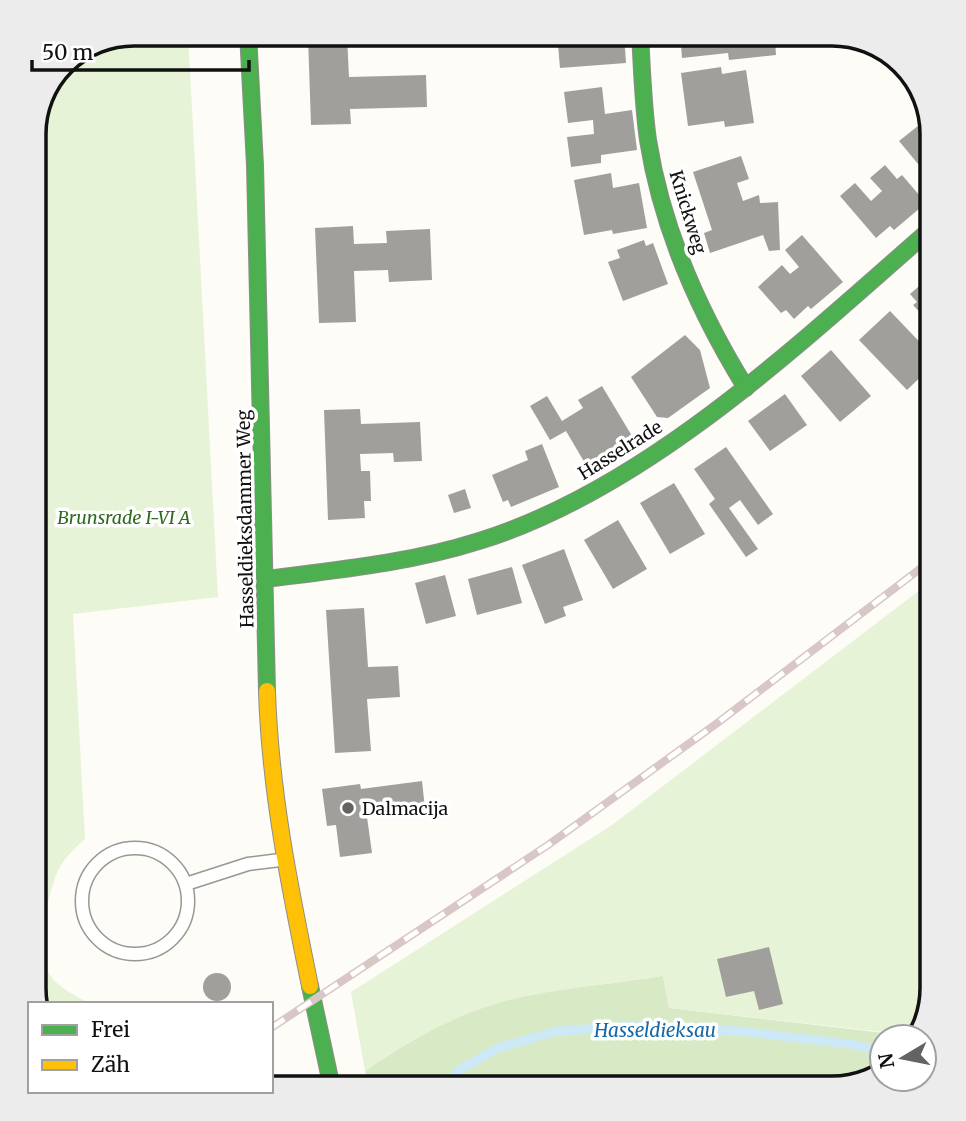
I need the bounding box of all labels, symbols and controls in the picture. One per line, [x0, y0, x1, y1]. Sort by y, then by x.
scale bar [32, 28, 248, 72]
text: 50 m [42, 39, 93, 66]
street label: Knickweg [664, 167, 712, 257]
street label: Hasseldieksdammer Weg [232, 410, 258, 628]
street label: Hasselrade [574, 415, 666, 485]
park label: Brunsrade I-VI A [57, 506, 191, 529]
place label: Dalmacija [362, 797, 448, 820]
marker: Dalmacija [340, 800, 356, 816]
legend [28, 1002, 273, 1093]
text: Frei [91, 1016, 130, 1043]
water label: Hasseldieksau [593, 1018, 716, 1042]
north arrow [868, 1023, 938, 1093]
text: Zäh [91, 1051, 130, 1078]
text: N [873, 1051, 899, 1070]

